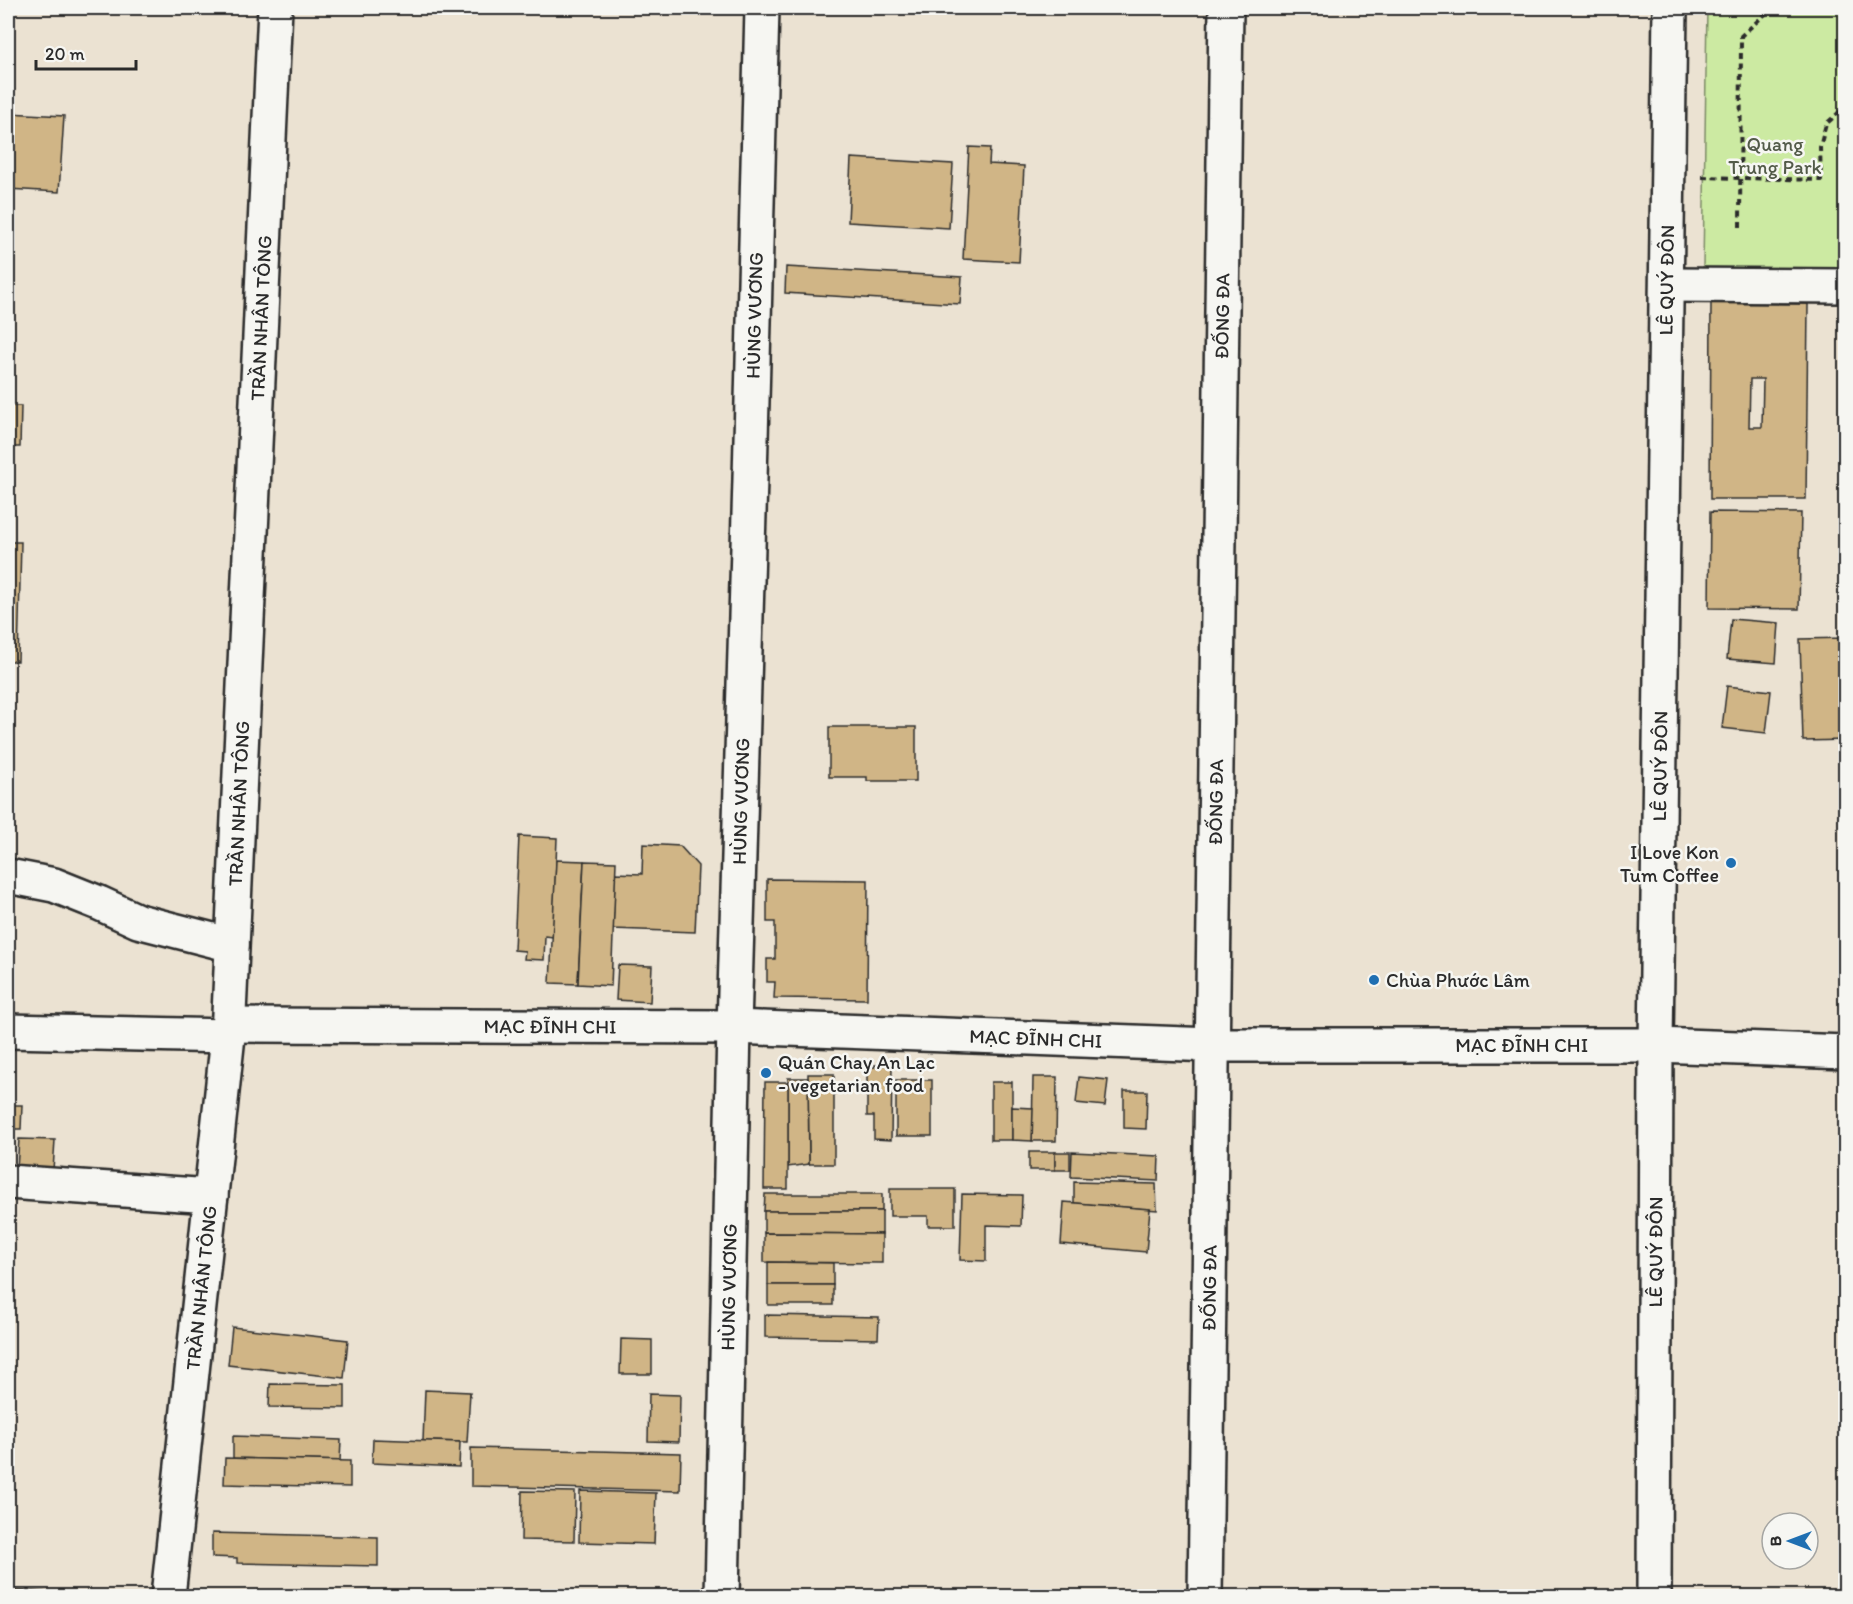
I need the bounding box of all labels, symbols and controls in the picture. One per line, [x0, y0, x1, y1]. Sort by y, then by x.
scale bar [36, 33, 136, 71]
text: 20 m [45, 43, 85, 65]
park label: Quang Trung Park [1728, 132, 1822, 179]
street label: LÊ QUÝ ĐÔN [1654, 224, 1679, 336]
street label: TRẦN NHÂN TÔNG [245, 235, 277, 401]
street label: HÙNG VƯƠNG [741, 252, 768, 379]
street label: ĐỐNG ĐA [1209, 273, 1234, 359]
street label: LÊ QUÝ ĐÔN [1647, 710, 1673, 822]
street label: TRẦN NHÂN TÔNG [223, 720, 254, 887]
street label: HÙNG VƯƠNG [727, 737, 754, 865]
street label: ĐỐNG ĐA [1203, 759, 1228, 845]
place label: I Love Kon Tum Coffee [1620, 840, 1719, 887]
marker: I Love Kon Tum Coffee [1724, 856, 1738, 870]
place label: Chùa Phước Lâm [1386, 968, 1530, 992]
marker: Chùa Phước Lâm [1367, 973, 1381, 987]
street label: MẠC ĐĨNH CHI [483, 1014, 617, 1039]
street label: MẠC ĐĨNH CHI [969, 1024, 1103, 1053]
street label: MẠC ĐĨNH CHI [1455, 1033, 1588, 1057]
place label: Quán Chay An Lạc - vegetarian food [778, 1050, 935, 1097]
marker: Quán Chay An Lạc - vegetarian food [759, 1066, 773, 1080]
street label: LÊ QUÝ ĐÔN [1643, 1197, 1667, 1307]
street label: TRẦN NHÂN TÔNG [180, 1204, 222, 1371]
street label: HÙNG VƯƠNG [715, 1223, 742, 1351]
street label: ĐỐNG ĐA [1197, 1245, 1222, 1331]
north arrow [1760, 1511, 1820, 1571]
text: B [1766, 1535, 1785, 1546]

